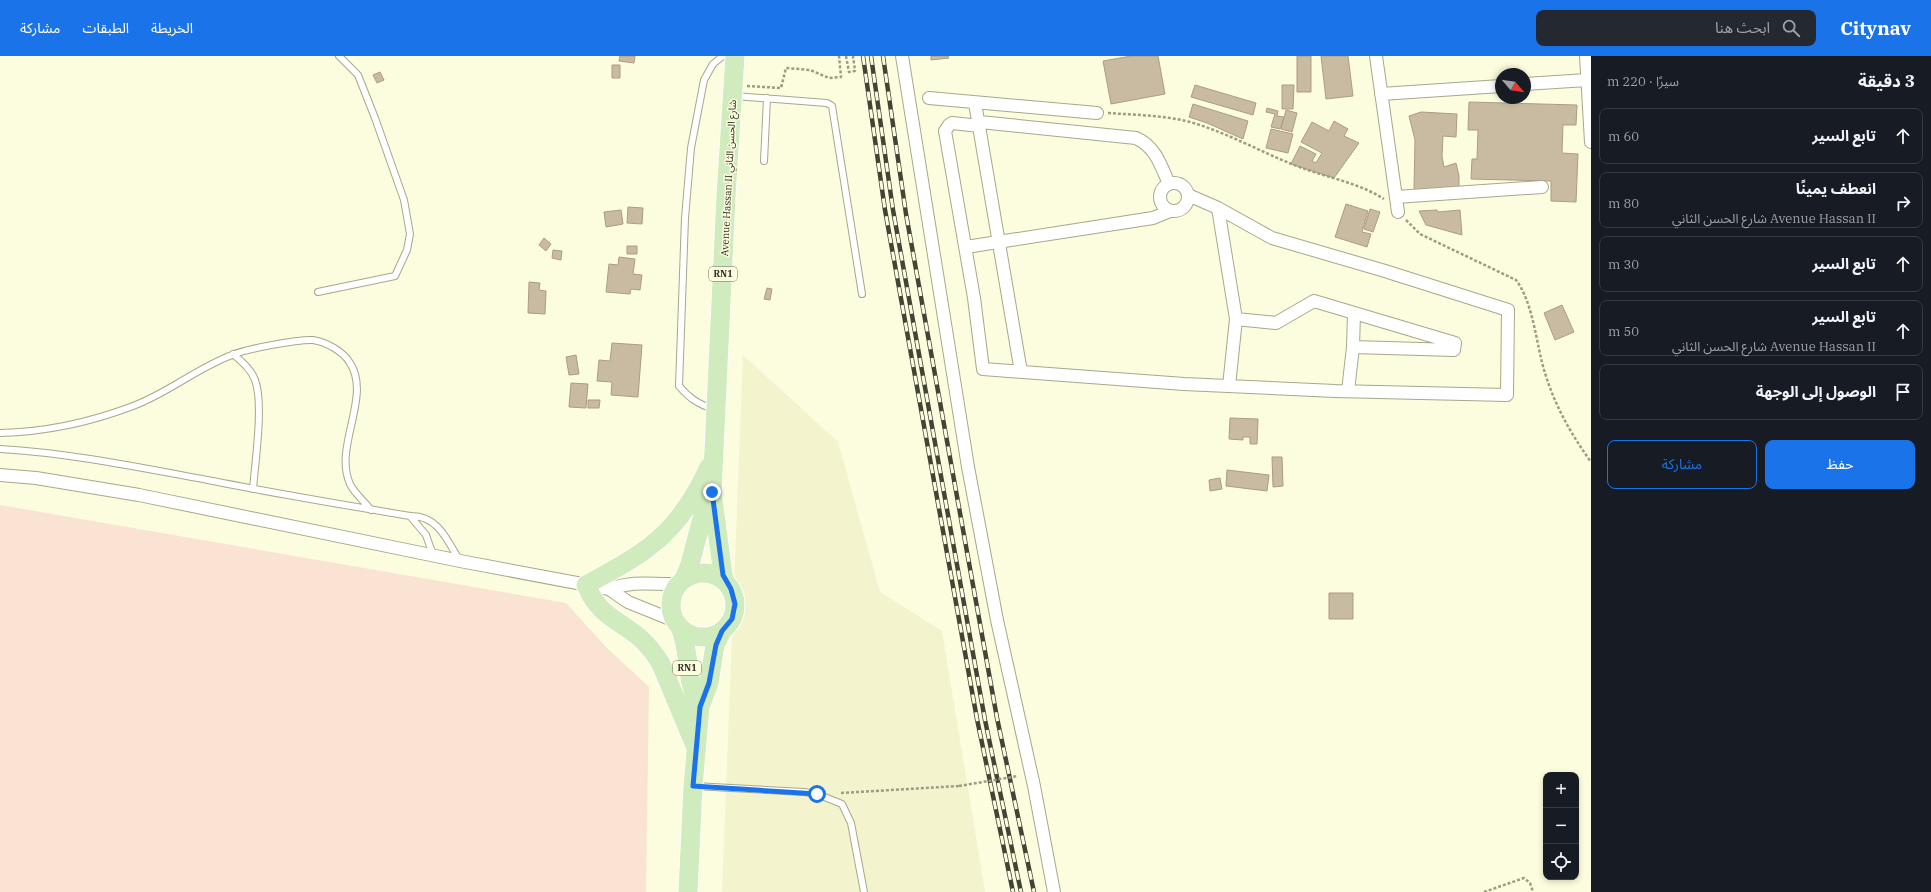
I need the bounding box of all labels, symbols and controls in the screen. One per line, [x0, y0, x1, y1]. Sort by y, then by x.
search box [1536, 10, 1816, 46]
text: Citynav [1840, 16, 1911, 40]
icon: search [1780, 17, 1802, 39]
text: ابحث هنا [1715, 18, 1770, 37]
text: مشاركة [20, 19, 60, 37]
text: الطبقات [82, 19, 129, 37]
text: الخريطة [151, 19, 193, 37]
north arrow [1495, 68, 1531, 104]
text: 3 دقيقة [1858, 70, 1915, 92]
text: سيرًا · 220 m [1607, 73, 1679, 90]
street label: Avenue Hassan II شارع الحسن الثاني [718, 99, 740, 257]
icon: ahead [1892, 125, 1914, 147]
text: تابع السير [1812, 126, 1876, 145]
text: 60 m [1608, 128, 1639, 145]
text: انعطف يمينًا [1796, 179, 1876, 198]
icon: right [1892, 192, 1914, 214]
text: 80 m [1608, 195, 1639, 212]
text: Avenue Hassan II شارع الحسن الثاني [1672, 210, 1876, 227]
icon: ahead [1892, 253, 1914, 275]
text: تابع السير [1812, 254, 1876, 273]
text: 30 m [1608, 256, 1639, 273]
road number: RN1 [709, 267, 737, 281]
text: تابع السير [1812, 307, 1876, 326]
icon: ahead [1892, 320, 1914, 342]
text: 50 m [1608, 323, 1639, 340]
text: Avenue Hassan II شارع الحسن الثاني [1672, 338, 1876, 355]
icon: arrive [1892, 381, 1914, 403]
text: الوصول إلى الوجهة [1756, 382, 1876, 401]
button: مشاركة [1607, 440, 1757, 489]
button: حفظ [1765, 440, 1915, 489]
route end [703, 483, 721, 501]
road number: RN1 [673, 661, 701, 675]
map controls [1543, 772, 1579, 880]
button: + [1543, 772, 1579, 808]
route start [808, 785, 826, 803]
button: − [1543, 808, 1579, 844]
button: locate [1543, 844, 1579, 880]

